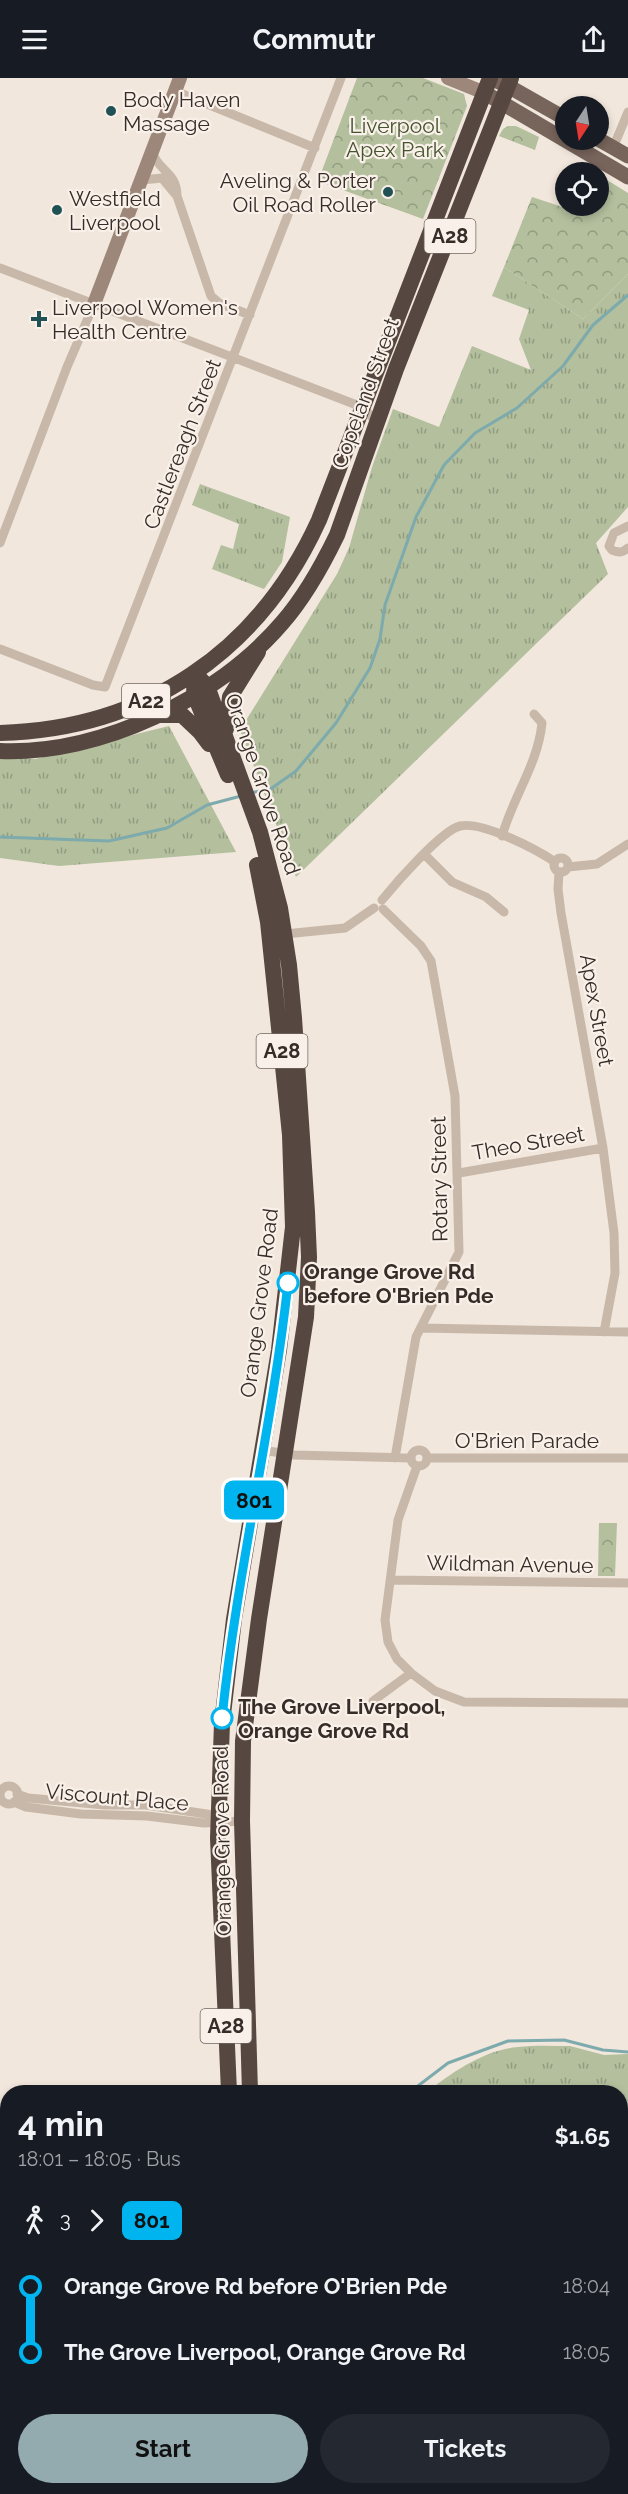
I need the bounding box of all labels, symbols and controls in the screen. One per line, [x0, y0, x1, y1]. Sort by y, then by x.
icon: menu [18, 23, 51, 56]
icon: share [577, 23, 610, 56]
text: Commutr [253, 24, 375, 55]
place label: Body Haven Massage [123, 87, 241, 136]
north arrow [555, 96, 609, 150]
map controls [555, 96, 609, 216]
marker: Body Haven Massage [104, 104, 118, 118]
park label: Liverpool Apex Park [346, 113, 444, 162]
button: locate [555, 162, 609, 216]
place label: Aveling & Porter Oil Road Roller [220, 168, 377, 217]
marker: Aveling & Porter Oil Road Roller [381, 185, 395, 199]
place label: Westfield Liverpool [69, 186, 161, 235]
marker: Westfield Liverpool [50, 203, 64, 217]
road number: A28 [424, 219, 476, 253]
place label: Liverpool Women's Health Centre [52, 295, 238, 344]
marker: Liverpool Women's Health Centre [30, 310, 48, 328]
street label: Copeland Street [326, 314, 404, 472]
street label: Castlereagh Street [138, 355, 226, 533]
road number: A22 [122, 684, 170, 718]
street label: Orange Grove Road [220, 690, 306, 878]
street label: Apex Street [575, 952, 619, 1068]
road number: A28 [256, 1034, 308, 1068]
street label: Rotary Street [425, 1116, 453, 1242]
street label: Theo Street [470, 1121, 586, 1165]
street label: Orange Grove Road [235, 1207, 283, 1399]
place label: Orange Grove Rd before O'Brien Pde [304, 1259, 494, 1308]
marker: Orange Grove Rd before O'Brien Pde [277, 1272, 299, 1294]
street label: O'Brien Parade [455, 1428, 599, 1453]
line badge: 801 [220, 1480, 288, 1520]
text: 801 [236, 1488, 272, 1513]
street label: Wildman Avenue [426, 1550, 594, 1578]
place label: The Grove Liverpool, Orange Grove Rd [238, 1694, 445, 1743]
marker: The Grove Liverpool, Orange Grove Rd [211, 1707, 233, 1729]
street label: Orange Grove Road [208, 1746, 236, 1936]
street label: Viscount Place [44, 1778, 190, 1816]
road number: A28 [200, 2009, 252, 2043]
text: 4 min [18, 2105, 104, 2144]
text: $1.65 [555, 2123, 610, 2149]
text: 18:01 – 18:05 · Bus [18, 2147, 181, 2171]
icon: walk [18, 2204, 51, 2237]
icon: forward [80, 2204, 113, 2237]
text: 3 [60, 2208, 71, 2232]
text: 801 [134, 2208, 170, 2233]
text: Orange Grove Rd before O'Brien Pde [64, 2273, 447, 2299]
text: 18:04 [563, 2274, 610, 2298]
text: The Grove Liverpool, Orange Grove Rd [64, 2339, 466, 2365]
text: 18:05 [563, 2340, 610, 2364]
button: Start [18, 2414, 308, 2483]
button: Tickets [320, 2414, 610, 2483]

